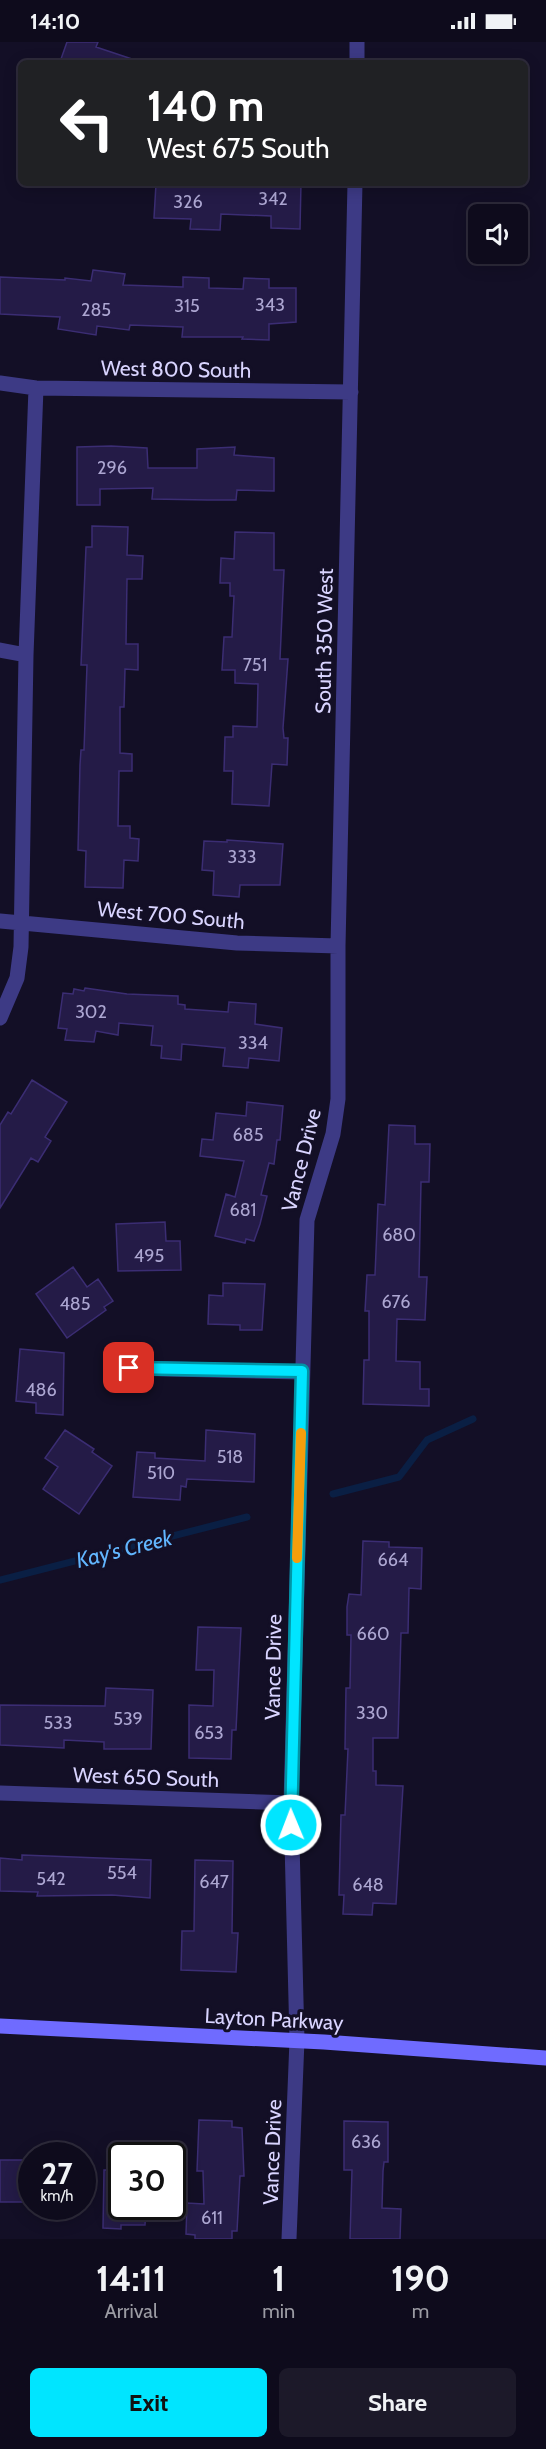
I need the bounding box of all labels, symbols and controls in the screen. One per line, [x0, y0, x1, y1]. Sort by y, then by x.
text: 14:10 [30, 8, 80, 35]
text: 140 m [147, 80, 264, 132]
icon: left [48, 84, 126, 162]
text: West 675 South [147, 132, 330, 165]
house number: 342 [258, 188, 288, 210]
house number: 326 [173, 191, 203, 213]
map controls [468, 204, 528, 264]
button: sound [468, 204, 528, 264]
house number: 343 [255, 294, 285, 316]
house number: 315 [174, 295, 200, 317]
house number: 285 [81, 299, 111, 321]
street label: West 800 South [101, 355, 251, 383]
house number: 296 [97, 457, 127, 479]
street label: South 350 West [310, 568, 338, 714]
house number: 751 [243, 654, 267, 676]
house number: 333 [227, 846, 257, 868]
street label: West 700 South [96, 896, 246, 934]
house number: 302 [75, 1001, 107, 1023]
house number: 334 [238, 1032, 268, 1054]
street label: Vance Drive [276, 1105, 326, 1214]
house number: 685 [233, 1124, 263, 1146]
house number: 681 [229, 1199, 257, 1221]
house number: 680 [382, 1224, 416, 1246]
house number: 495 [134, 1245, 164, 1267]
house number: 676 [382, 1291, 410, 1313]
house number: 485 [59, 1293, 91, 1315]
pin [103, 1342, 154, 1393]
icon: arrive [112, 1351, 145, 1384]
house number: 486 [25, 1379, 57, 1401]
house number: 518 [217, 1446, 243, 1468]
house number: 510 [147, 1462, 175, 1484]
water label: Kay's Creek [73, 1524, 175, 1574]
house number: 664 [378, 1549, 408, 1571]
street label: Vance Drive [260, 1614, 286, 1720]
house number: 660 [356, 1623, 390, 1645]
house number: 330 [356, 1702, 388, 1724]
house number: 539 [113, 1708, 143, 1730]
house number: 533 [43, 1712, 73, 1734]
house number: 653 [194, 1722, 224, 1744]
street label: West 650 South [72, 1762, 220, 1792]
position arrow [259, 1793, 323, 1857]
house number: 554 [107, 1862, 137, 1884]
house number: 542 [36, 1868, 66, 1890]
house number: 647 [199, 1871, 229, 1893]
house number: 648 [352, 1874, 384, 1896]
street label: Layton Parkway [204, 2003, 344, 2035]
street label: Vance Drive [258, 2098, 286, 2205]
house number: 636 [351, 2131, 381, 2153]
speed limit sign: 30 [108, 2142, 186, 2220]
text: 27 [41, 2155, 73, 2192]
text: km/h [41, 2187, 73, 2205]
house number: 611 [201, 2207, 223, 2229]
text: 14:11 [96, 2256, 166, 2300]
text: 1 [272, 2256, 285, 2300]
text: 190 [391, 2256, 450, 2300]
text: Arrival [104, 2299, 158, 2323]
text: min [262, 2299, 295, 2323]
text: m [412, 2299, 429, 2323]
button: Exit [30, 2368, 267, 2437]
button: Share [279, 2368, 516, 2437]

